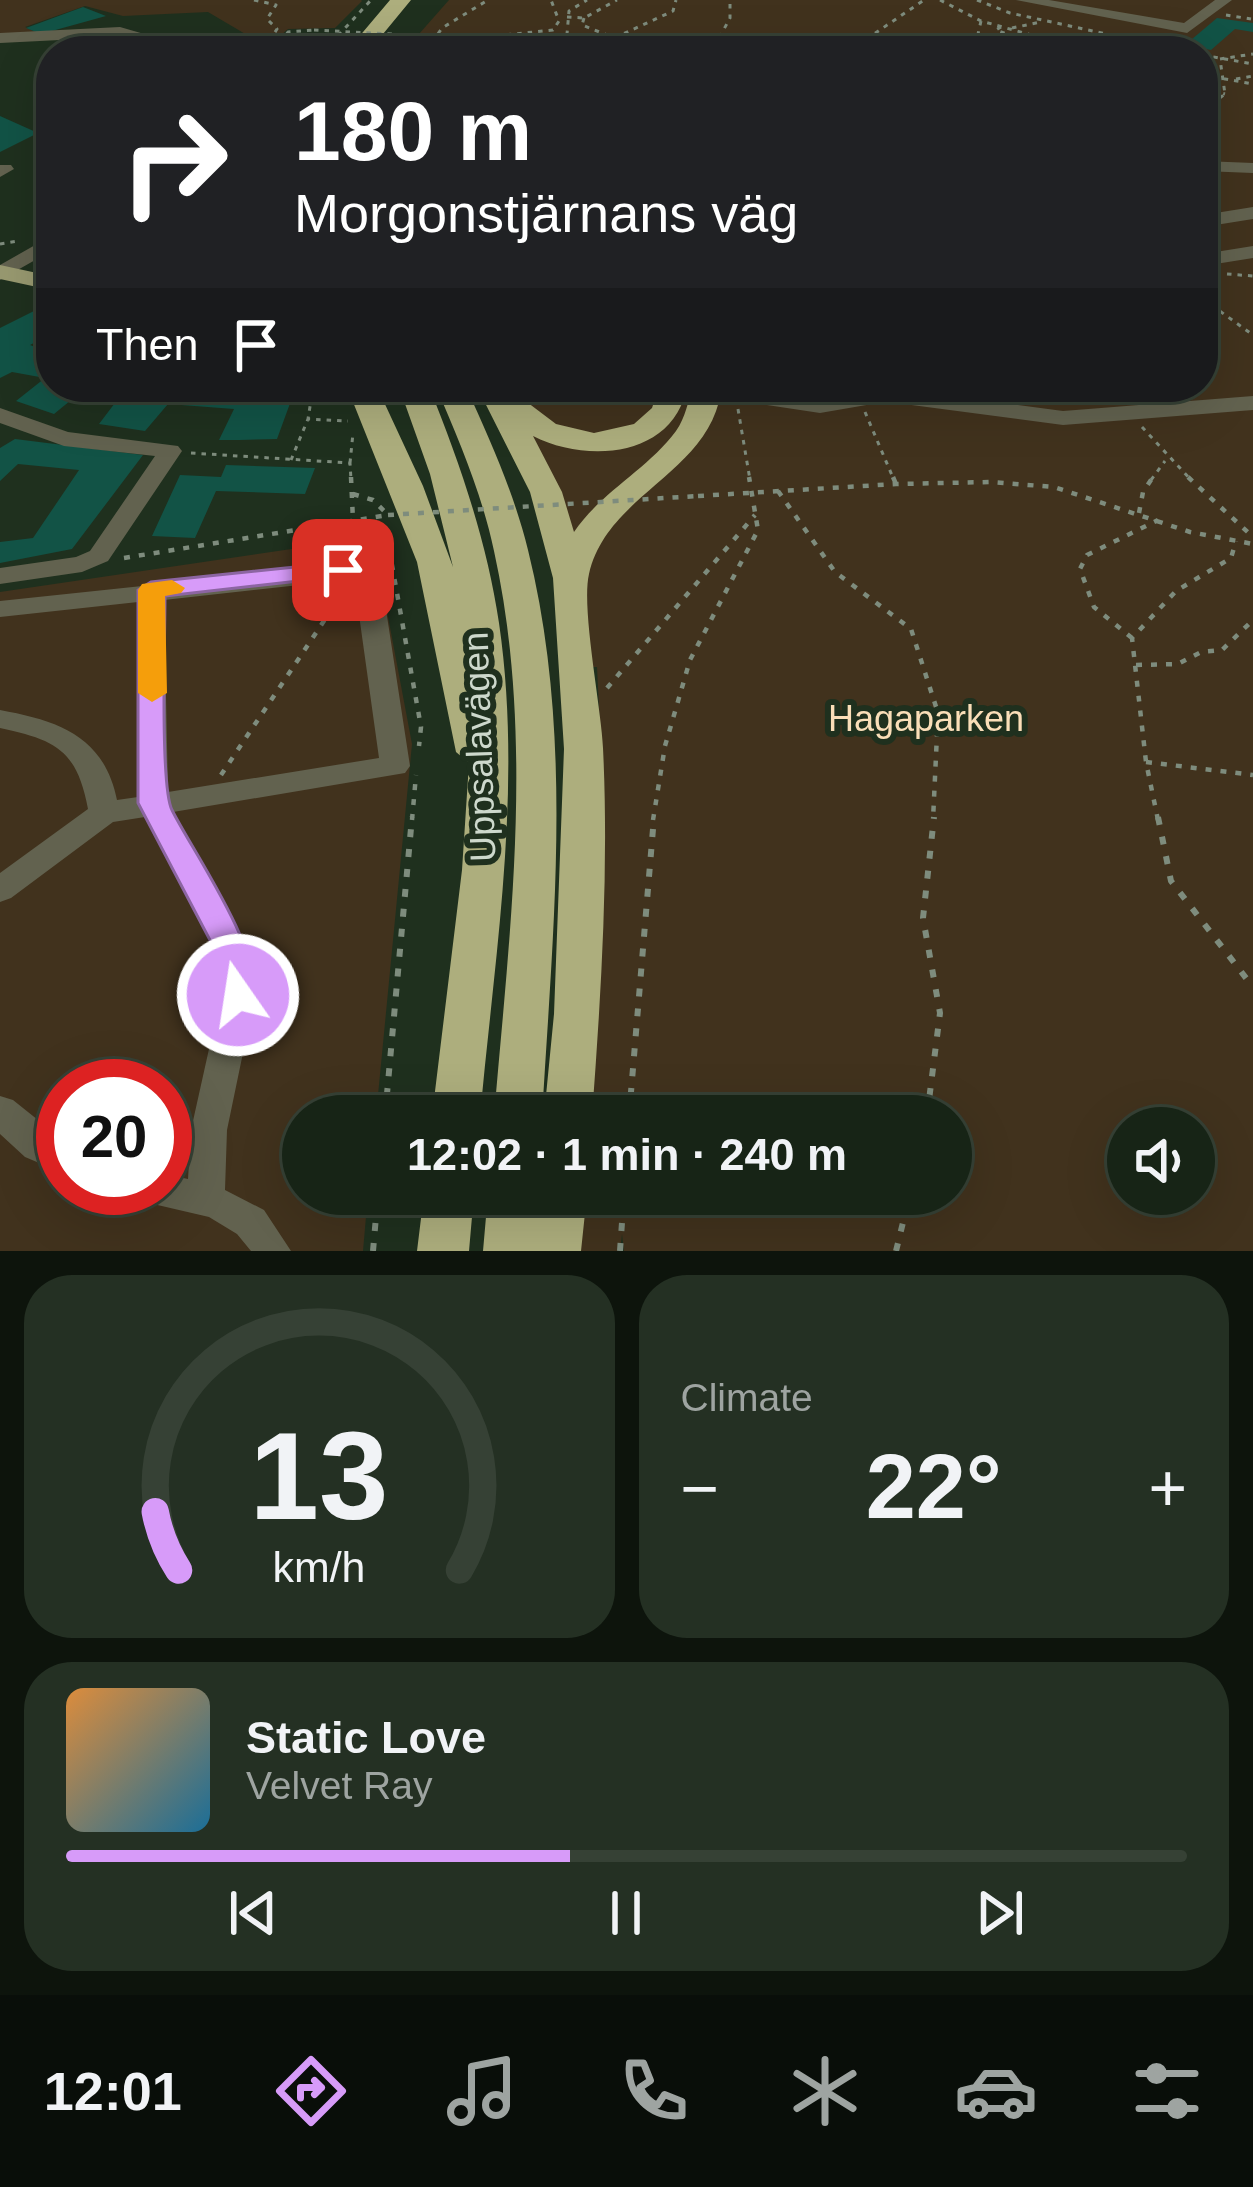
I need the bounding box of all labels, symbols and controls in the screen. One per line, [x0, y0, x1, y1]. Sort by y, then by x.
icon: right [96, 84, 252, 240]
text: 180 m [294, 84, 532, 178]
text: Morgonstjärnans väg [294, 183, 798, 243]
icon: arrive [223, 312, 289, 378]
text: Then [96, 319, 199, 370]
pin [292, 519, 394, 621]
icon: arrive [310, 537, 376, 603]
street label: Uppsalavägen [454, 631, 504, 863]
park label: Hagaparken [828, 698, 1024, 739]
position arrow [175, 932, 301, 1058]
speed limit sign: 20 [36, 1059, 192, 1215]
map controls [1107, 1107, 1215, 1215]
button: sound [1107, 1107, 1215, 1215]
text: 12:02 · 1 min · 240 m [407, 1129, 847, 1180]
text: Climate [681, 1376, 813, 1419]
text: 13 [250, 1406, 389, 1545]
text: 22° [866, 1437, 1002, 1537]
text: − [681, 1451, 719, 1525]
text: + [1148, 1451, 1187, 1525]
text: km/h [273, 1542, 366, 1590]
text: Static Love [246, 1712, 486, 1763]
text: Velvet Ray [246, 1764, 432, 1807]
icon: previous [220, 1880, 286, 1946]
icon: pause [593, 1880, 659, 1946]
icon: next [967, 1880, 1033, 1946]
icon: directions [269, 2049, 353, 2133]
icon: music [440, 2049, 524, 2133]
icon: phone [612, 2049, 696, 2133]
icon: climate [783, 2049, 867, 2133]
icon: car [954, 2049, 1038, 2133]
icon: filters [1125, 2049, 1209, 2133]
text: 12:01 [44, 2061, 182, 2121]

